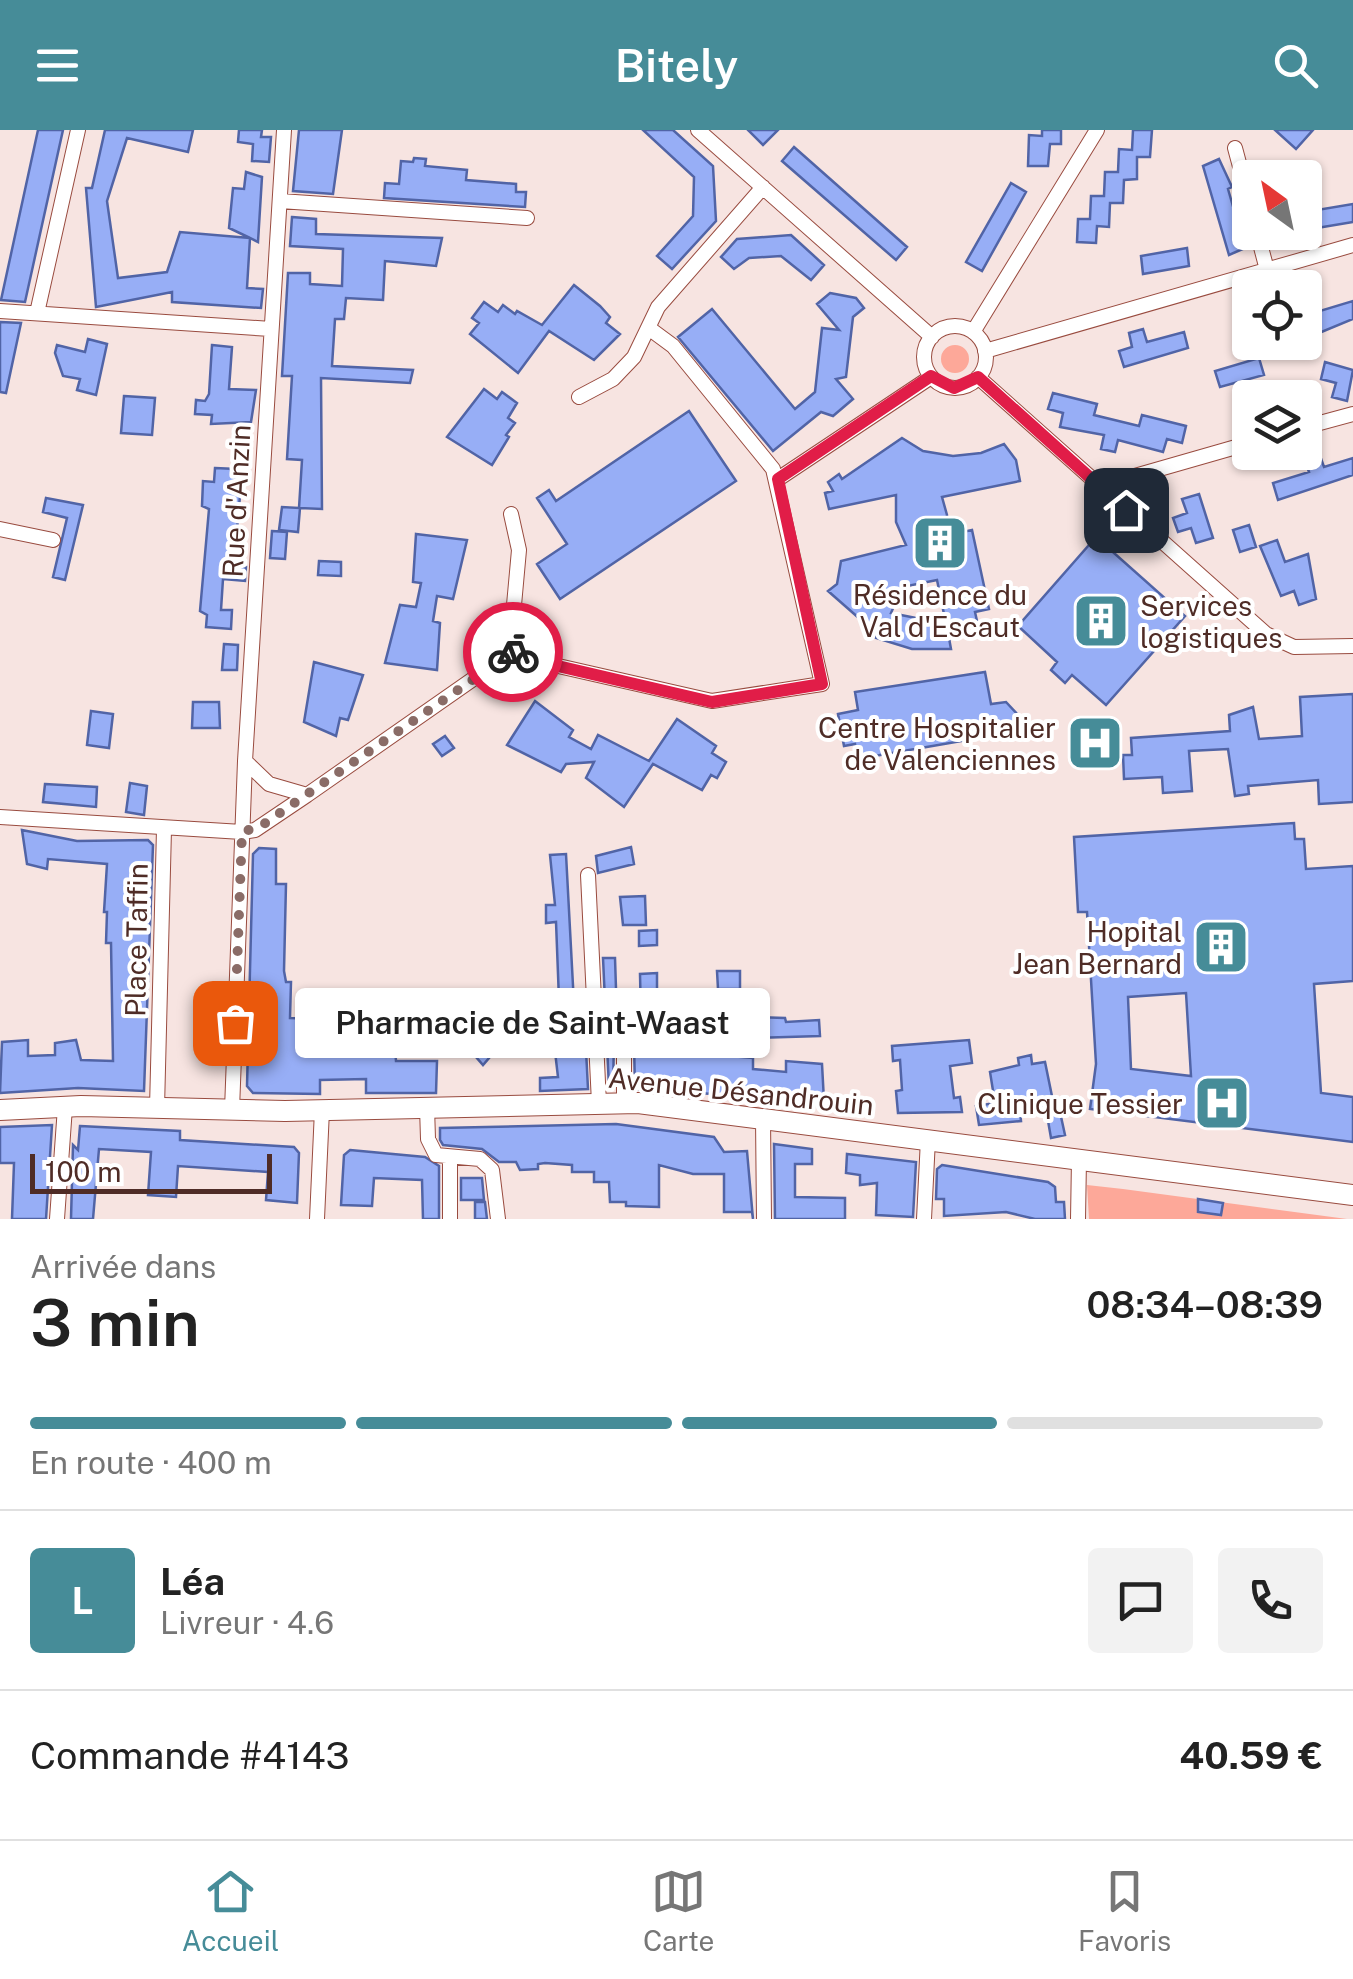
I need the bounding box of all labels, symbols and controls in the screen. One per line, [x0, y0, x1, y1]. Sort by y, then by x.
icon: menu [30, 38, 85, 93]
icon: search [1268, 38, 1323, 93]
text: Bitely [615, 39, 738, 92]
north arrow [1232, 160, 1322, 250]
map controls [1232, 160, 1322, 470]
button: locate [1232, 270, 1322, 360]
button: layers [1232, 380, 1322, 470]
street label: Rue d'Anzin [216, 424, 256, 578]
pin [1084, 468, 1169, 553]
icon: home [1099, 483, 1154, 538]
building icon: Résidence du Val d'Escaut [910, 513, 970, 573]
place label: Résidence du Val d'Escaut [853, 578, 1027, 643]
place label: Services logistiques [1140, 589, 1282, 654]
building icon: Services logistiques [1071, 591, 1131, 651]
courier [463, 602, 563, 702]
icon: bike [486, 625, 541, 680]
place label: Centre Hospitalier de Valenciennes [818, 711, 1056, 776]
hospital icon: Centre Hospitalier de Valenciennes [1065, 713, 1125, 773]
street label: Place Taffin [118, 863, 154, 1017]
place label: Hopital Jean Bernard [1012, 915, 1182, 980]
building icon: Hopital Jean Bernard [1191, 917, 1251, 977]
pin [193, 981, 278, 1066]
callout: Pharmacie de Saint-Waast [295, 988, 770, 1058]
icon: bag [208, 996, 263, 1051]
text: Pharmacie de Saint-Waast [335, 1004, 730, 1041]
street label: Avenue Désandrouin [607, 1061, 875, 1121]
hospital icon: Clinique Tessier [1192, 1073, 1252, 1133]
place label: Clinique Tessier [977, 1087, 1183, 1120]
scale bar [30, 1149, 272, 1194]
text: 100 m [45, 1155, 122, 1188]
text: Arrivée dans [30, 1248, 216, 1285]
text: 08:34–08:39 [1087, 1282, 1323, 1327]
text: 3 min [30, 1284, 200, 1361]
text: En route · 400 m [30, 1444, 272, 1481]
button: chat [1088, 1548, 1193, 1653]
button: phone [1218, 1548, 1323, 1653]
text: Léa [160, 1559, 225, 1604]
text: L [72, 1578, 93, 1623]
text: Livreur · 4.6 [160, 1604, 334, 1641]
text: Commande #4143 [30, 1733, 349, 1778]
text: 40.59 € [1179, 1733, 1323, 1778]
tab: Accueil [182, 1864, 279, 1957]
tab: Carte [643, 1864, 714, 1957]
tab: Favoris [1078, 1864, 1171, 1957]

